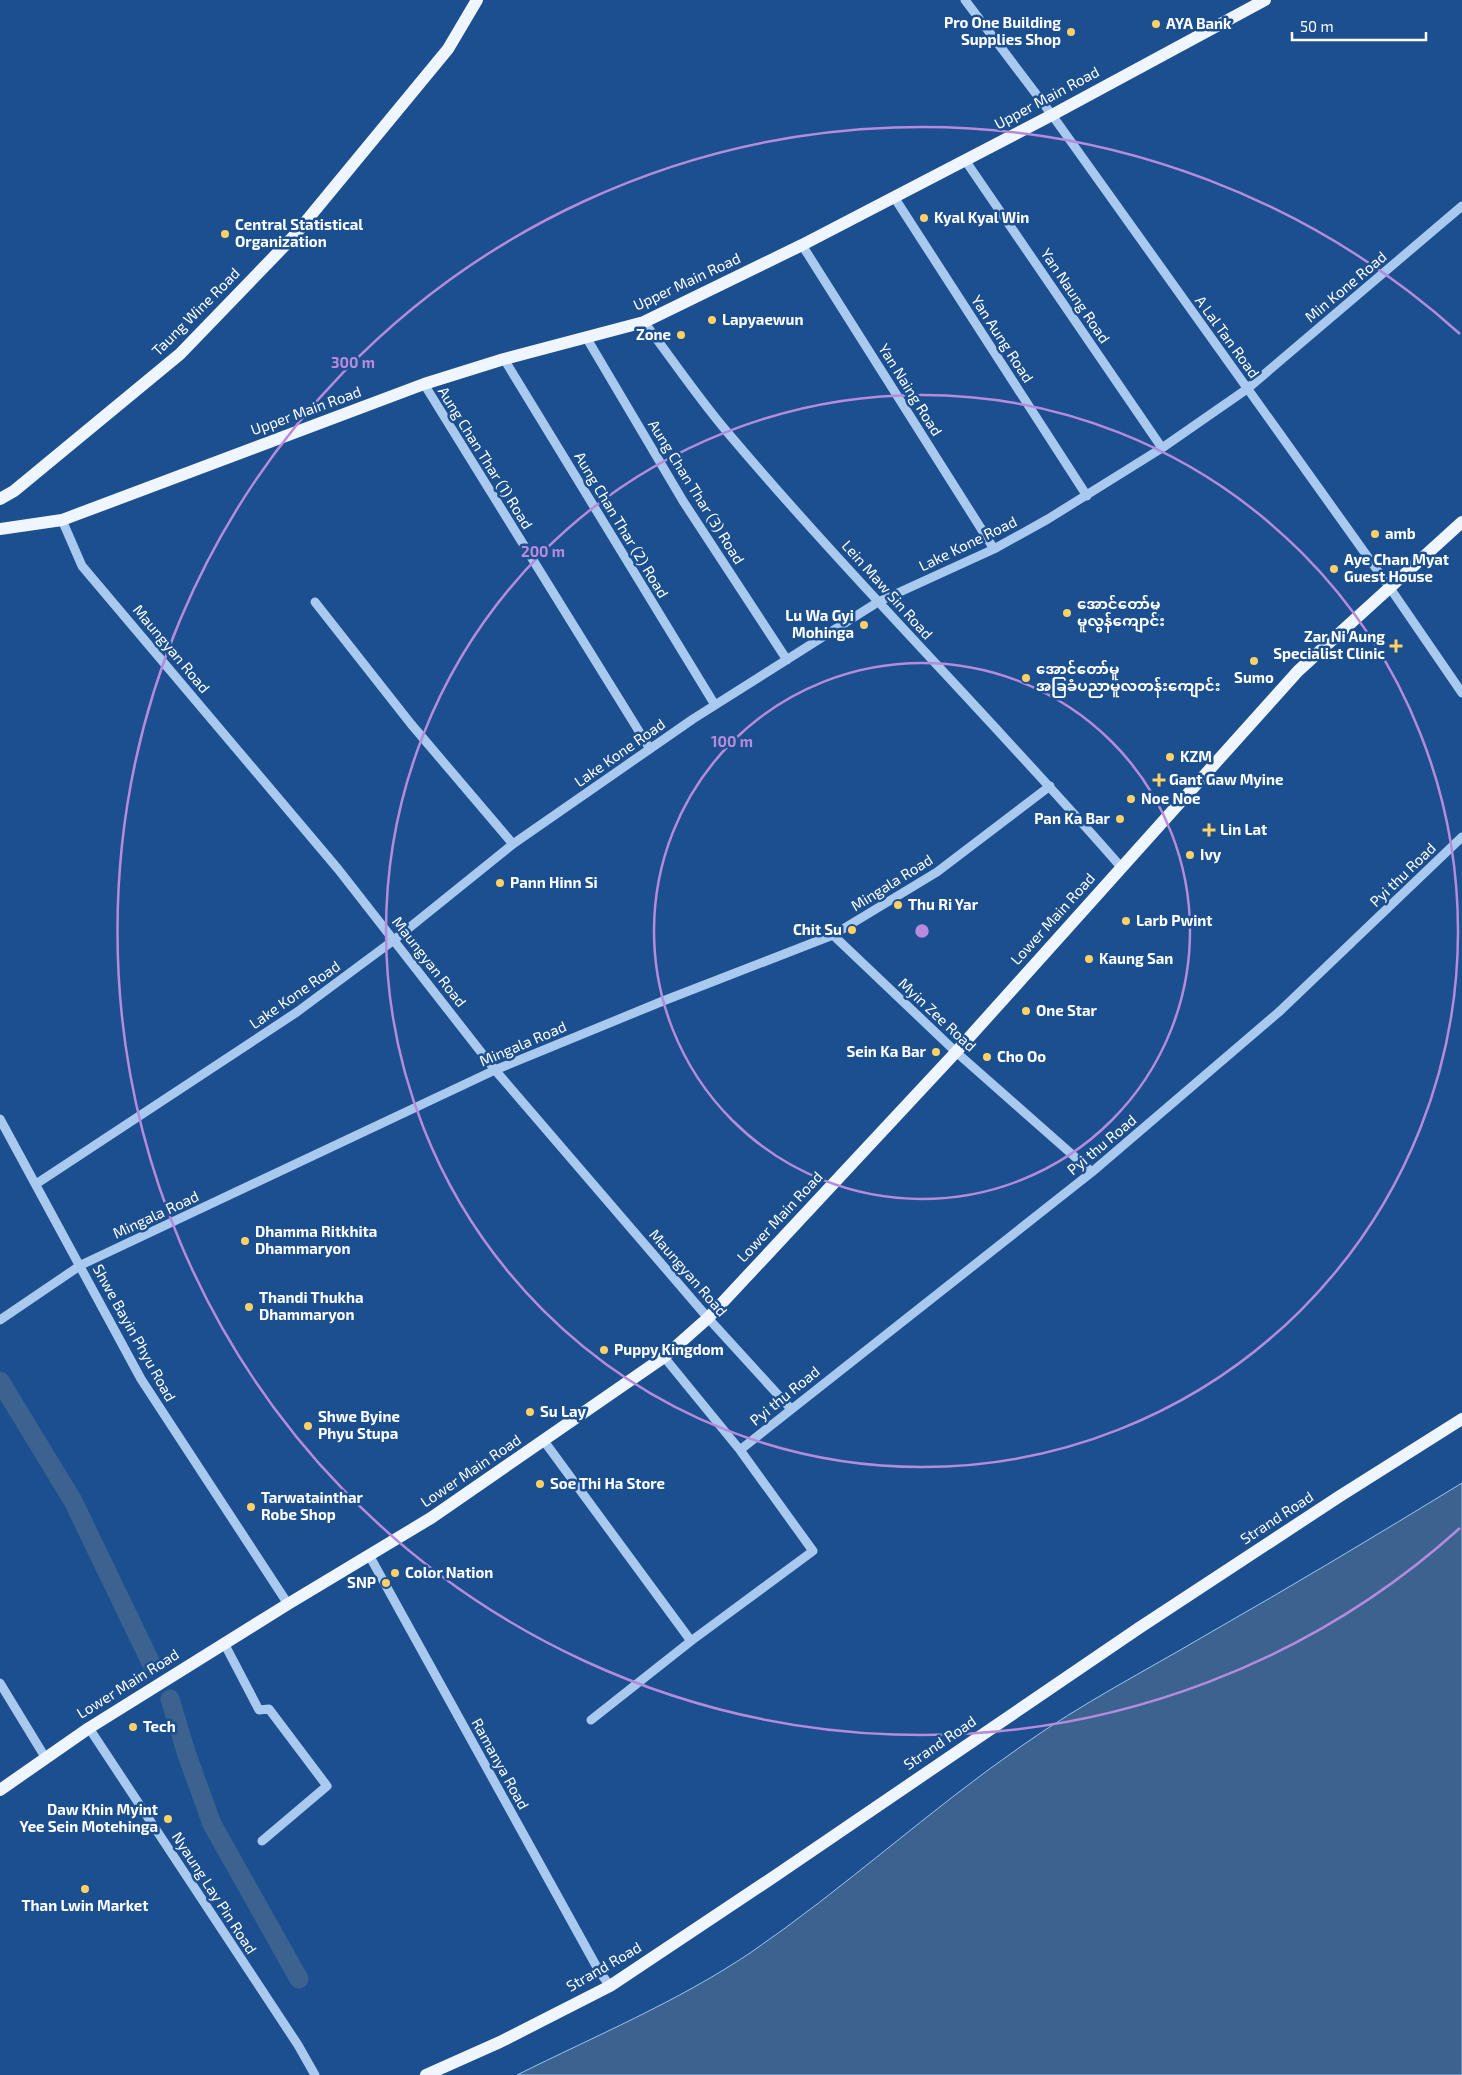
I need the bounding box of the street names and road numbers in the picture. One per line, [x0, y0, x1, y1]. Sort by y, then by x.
street label: Upper Main Road [991, 62, 1102, 132]
street label: Yan Naung Road [1038, 245, 1114, 346]
street label: Min Kone Road [1301, 247, 1390, 326]
street label: Upper Main Road [630, 248, 743, 314]
street label: Taung Wine Road [148, 264, 243, 359]
street label: Yan Aung Road [968, 291, 1038, 386]
street label: A Lal Tan Road [1192, 292, 1264, 381]
street label: Yan Naing Road [875, 340, 946, 439]
street label: Upper Main Road [248, 382, 363, 438]
street label: Aung Chan Thar (1) Road [435, 383, 537, 532]
street label: Aung Chan Thar (3) Road [645, 416, 749, 567]
street label: Aung Chan Thar (2) Road [571, 448, 673, 601]
street label: Lake Kone Road [916, 512, 1019, 575]
street label: Lein Maw Sin Road [839, 536, 937, 643]
street label: Maungyan Road [130, 601, 214, 696]
street label: Lake Kone Road [571, 714, 668, 790]
street label: Pyi thu Road [1366, 838, 1439, 910]
street label: Mingala Road [847, 850, 936, 914]
street label: Lower Main Road [1006, 869, 1098, 968]
street label: Maungyan Road [389, 913, 471, 1010]
street label: Lake Kone Road [246, 956, 343, 1032]
street label: Myin Zee Road [895, 974, 980, 1055]
street label: Mingala Road [476, 1017, 569, 1069]
street label: Pyi thu Road [1063, 1110, 1139, 1178]
street label: Lower Main Road [733, 1167, 826, 1265]
street label: Mingala Road [110, 1186, 201, 1242]
street label: Maungyan Road [646, 1225, 732, 1320]
street label: Shwe Bayin Phyu Road [90, 1261, 180, 1404]
street label: Pyi thu Road [746, 1362, 823, 1429]
street label: Lower Main Road [417, 1430, 524, 1510]
street label: Strand Road [1237, 1487, 1316, 1547]
street label: Lower Main Road [73, 1644, 182, 1722]
street label: Strand Road [900, 1711, 979, 1773]
street label: Ramanya Road [468, 1715, 533, 1812]
street label: Nyaung Lay Pin Road [169, 1828, 261, 1957]
street label: Strand Road [563, 1937, 644, 1995]

